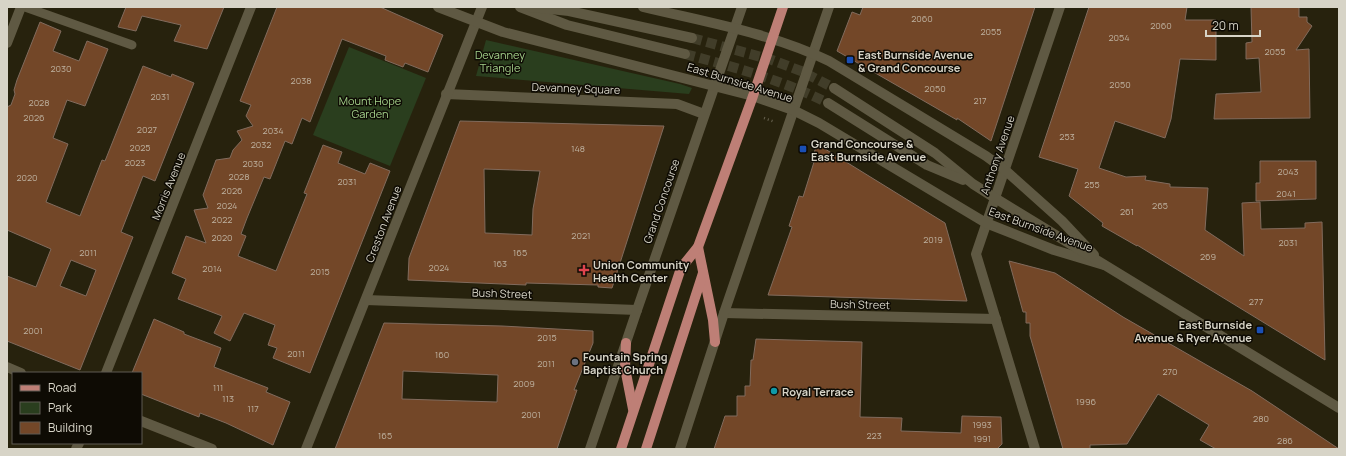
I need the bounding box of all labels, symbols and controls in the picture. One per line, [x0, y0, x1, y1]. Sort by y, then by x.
house number: 2060 [911, 12, 933, 25]
scale bar [1206, 12, 1260, 38]
text: 20 m [1212, 17, 1239, 34]
house number: 2060 [1150, 19, 1172, 32]
house number: 2055 [980, 25, 1002, 38]
house number: 2054 [1108, 31, 1130, 44]
house number: 2055 [1264, 45, 1286, 58]
park label: Devanney Triangle [475, 47, 525, 75]
place label: East Burnside Avenue & Grand Concourse [858, 47, 973, 75]
marker: East Burnside Avenue & Grand Concourse [845, 55, 855, 65]
street label: East Burnside Avenue [685, 59, 795, 105]
house number: 2030 [50, 62, 72, 75]
house number: 2038 [291, 74, 311, 87]
house number: 2050 [1109, 78, 1131, 91]
street label: Devanney Square [531, 79, 621, 97]
house number: 2050 [924, 82, 946, 95]
house number: 2031 [150, 90, 170, 103]
park label: Mount Hope Garden [339, 93, 402, 121]
house number: 217 [973, 94, 987, 107]
house number: 2028 [29, 96, 49, 109]
house number: 2026 [23, 111, 45, 124]
street label: Anthony Avenue [976, 113, 1018, 197]
house number: 2027 [137, 123, 158, 136]
house number: 2034 [263, 124, 283, 137]
house number: 253 [1059, 130, 1075, 143]
place label: Grand Concourse & East Burnside Avenue [811, 136, 926, 164]
house number: 2032 [251, 138, 271, 151]
house number: 2025 [130, 141, 150, 154]
house number: 148 [571, 142, 585, 155]
marker: Grand Concourse & East Burnside Avenue [798, 144, 808, 154]
street label: Morris Avenue [148, 149, 189, 222]
house number: 2023 [125, 156, 145, 169]
street label: Grand Concourse [639, 156, 683, 245]
house number: 2030 [242, 157, 264, 170]
house number: 2043 [1278, 165, 1298, 178]
house number: 2028 [229, 170, 249, 183]
house number: 2020 [16, 171, 38, 184]
house number: 2031 [337, 175, 357, 188]
house number: 255 [1084, 178, 1100, 191]
street label: Creston Avenue [361, 183, 405, 265]
house number: 2026 [221, 184, 243, 197]
house number: 2041 [1276, 187, 1296, 200]
house number: 2024 [217, 199, 237, 212]
house number: 265 [1152, 199, 1168, 212]
street label: East Burnside Avenue [987, 203, 1096, 255]
house number: 261 [1120, 205, 1134, 218]
house number: 2022 [212, 213, 232, 226]
house number: 2021 [571, 229, 591, 242]
house number: 2020 [211, 231, 233, 244]
house number: 2019 [923, 233, 943, 246]
house number: 2031 [1278, 236, 1298, 249]
house number: 2011 [79, 246, 97, 259]
house number: 165 [513, 246, 527, 259]
house number: 269 [1200, 250, 1216, 263]
house number: 163 [493, 257, 507, 270]
place label: Union Community Health Center [593, 257, 690, 285]
house number: 2024 [429, 261, 449, 274]
house number: 2014 [202, 262, 222, 275]
marker: Union Community Health Center [578, 264, 590, 276]
house number: 2015 [310, 265, 330, 278]
street label: Bush Street [472, 284, 532, 302]
house number: 277 [1249, 295, 1264, 308]
street label: Bush Street [830, 296, 890, 312]
place label: East Burnside Avenue & Ryer Avenue [1135, 317, 1252, 345]
house number: 2001 [23, 324, 43, 337]
marker: East Burnside Avenue & Ryer Avenue [1255, 325, 1265, 335]
house number: 2015 [537, 331, 557, 344]
house number: 2011 [287, 347, 305, 360]
house number: 160 [435, 348, 449, 361]
place label: Fountain Spring Baptist Church [583, 349, 668, 377]
house number: 2011 [537, 357, 555, 370]
marker: Fountain Spring Baptist Church [570, 357, 580, 367]
house number: 270 [1162, 365, 1178, 378]
legend [12, 372, 142, 444]
house number: 2009 [513, 377, 535, 390]
text: Road [48, 379, 76, 396]
house number: 111 [213, 381, 223, 394]
place label: Royal Terrace [782, 384, 854, 399]
marker: Royal Terrace [769, 386, 779, 396]
house number: 113 [222, 392, 234, 405]
house number: 1996 [1076, 395, 1097, 408]
text: Park [48, 399, 73, 416]
house number: 117 [247, 402, 259, 415]
house number: 2001 [521, 408, 541, 421]
house number: 280 [1253, 412, 1269, 425]
house number: 1993 [972, 418, 992, 431]
text: Building [48, 419, 92, 436]
house number: 165 [378, 429, 392, 442]
house number: 223 [866, 429, 882, 442]
house number: 1991 [973, 432, 991, 445]
house number: 286 [1277, 434, 1293, 447]

